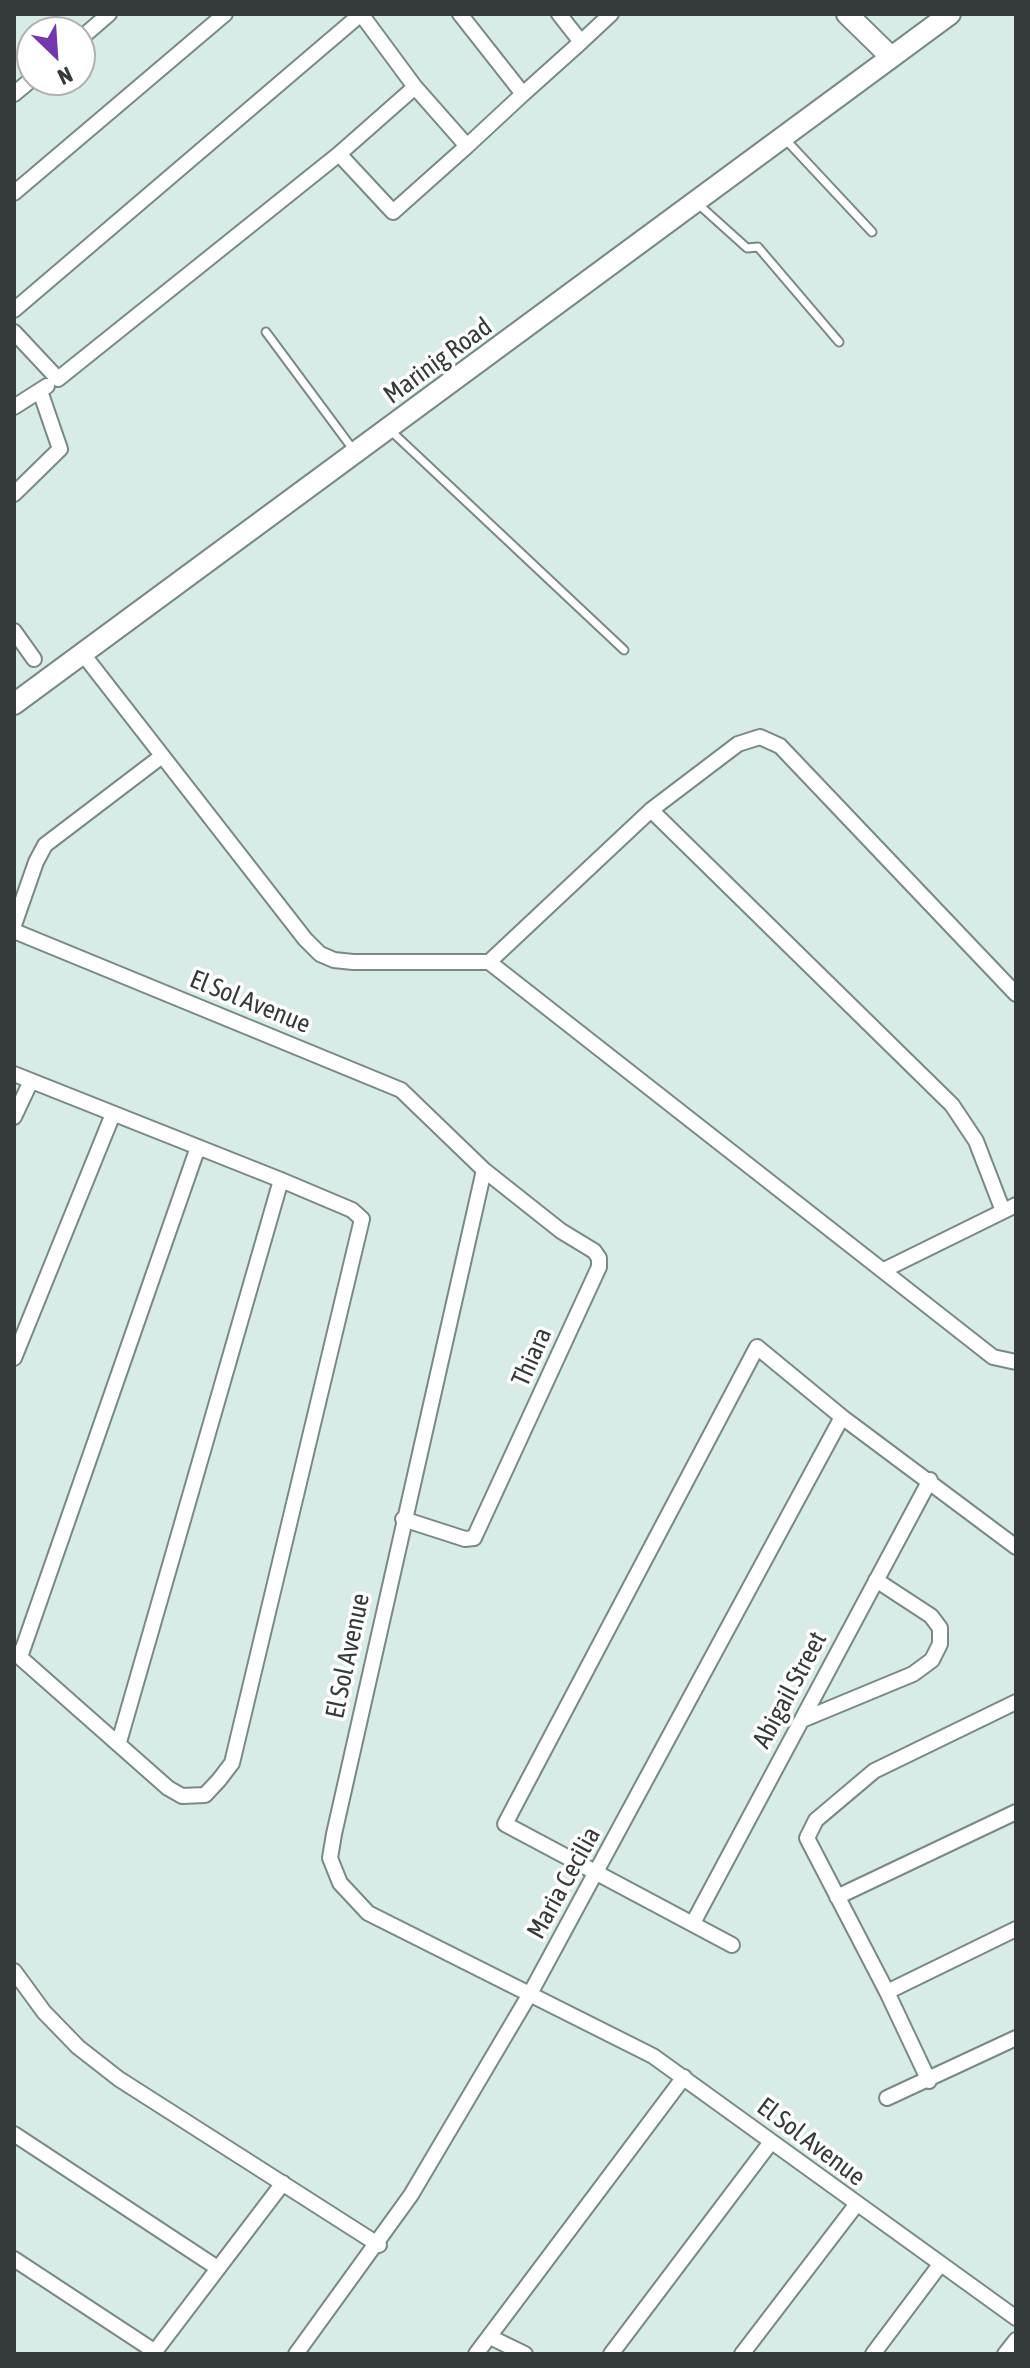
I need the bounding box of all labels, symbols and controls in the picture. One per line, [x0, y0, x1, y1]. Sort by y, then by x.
north arrow [16, 16, 96, 96]
text: N [54, 61, 77, 90]
street label: Marinig Road [378, 311, 498, 411]
street label: El Sol Avenue [185, 964, 315, 1040]
street label: Thiara [505, 1323, 559, 1391]
street label: El Sol Avenue [320, 1591, 376, 1721]
street label: Abigail Street [746, 1626, 834, 1754]
street label: Maria Cecilia [521, 1822, 607, 1944]
street label: El Sol Avenue [751, 2091, 871, 2193]

